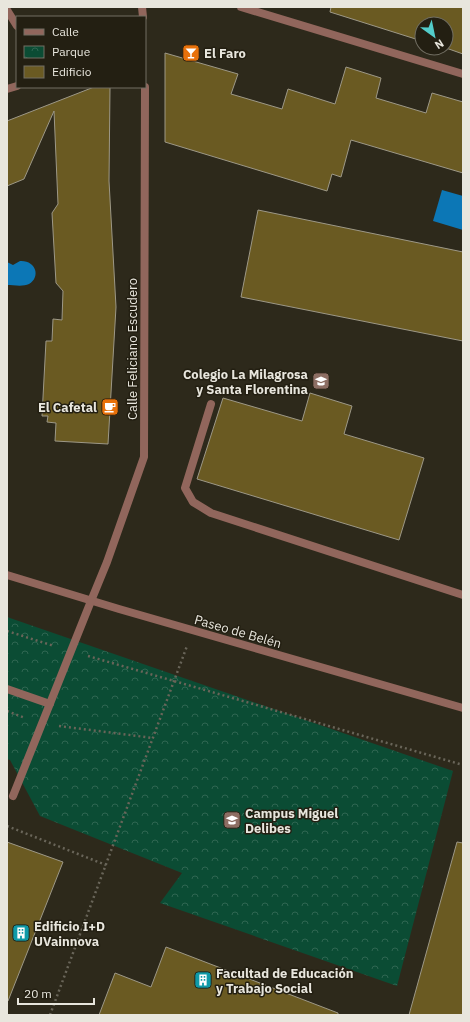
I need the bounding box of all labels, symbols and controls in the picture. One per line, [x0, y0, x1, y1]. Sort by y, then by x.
legend [16, 16, 146, 88]
north arrow [414, 16, 454, 56]
text: Calle [52, 24, 79, 39]
text: N [432, 36, 447, 52]
bar icon: El Faro [181, 43, 201, 63]
text: Parque [52, 44, 91, 59]
place label: El Faro [204, 45, 246, 62]
text: Edificio [52, 64, 92, 79]
street label: Calle Feliciano Escudero [124, 278, 141, 420]
place label: Colegio La Milagrosa y Santa Florentina [183, 366, 308, 398]
school or university icon: Colegio La Milagrosa y Santa Florentina [311, 371, 331, 391]
cafe icon: El Cafetal [100, 397, 120, 417]
place label: El Cafetal [38, 399, 97, 416]
street label: Paseo de Belén [192, 611, 283, 652]
place label: Campus Miguel Delibes [245, 805, 338, 837]
school or university icon: Campus Miguel Delibes [222, 810, 242, 830]
place label: Edificio I+D UVainnova [34, 918, 105, 950]
building icon: Edificio I+D UVainnova [11, 923, 31, 943]
place label: Facultad de Educación y Trabajo Social [216, 965, 354, 997]
building icon: Facultad de Educación y Trabajo Social [193, 970, 213, 990]
scale bar [18, 980, 94, 1006]
text: 20 m [24, 986, 52, 1001]

